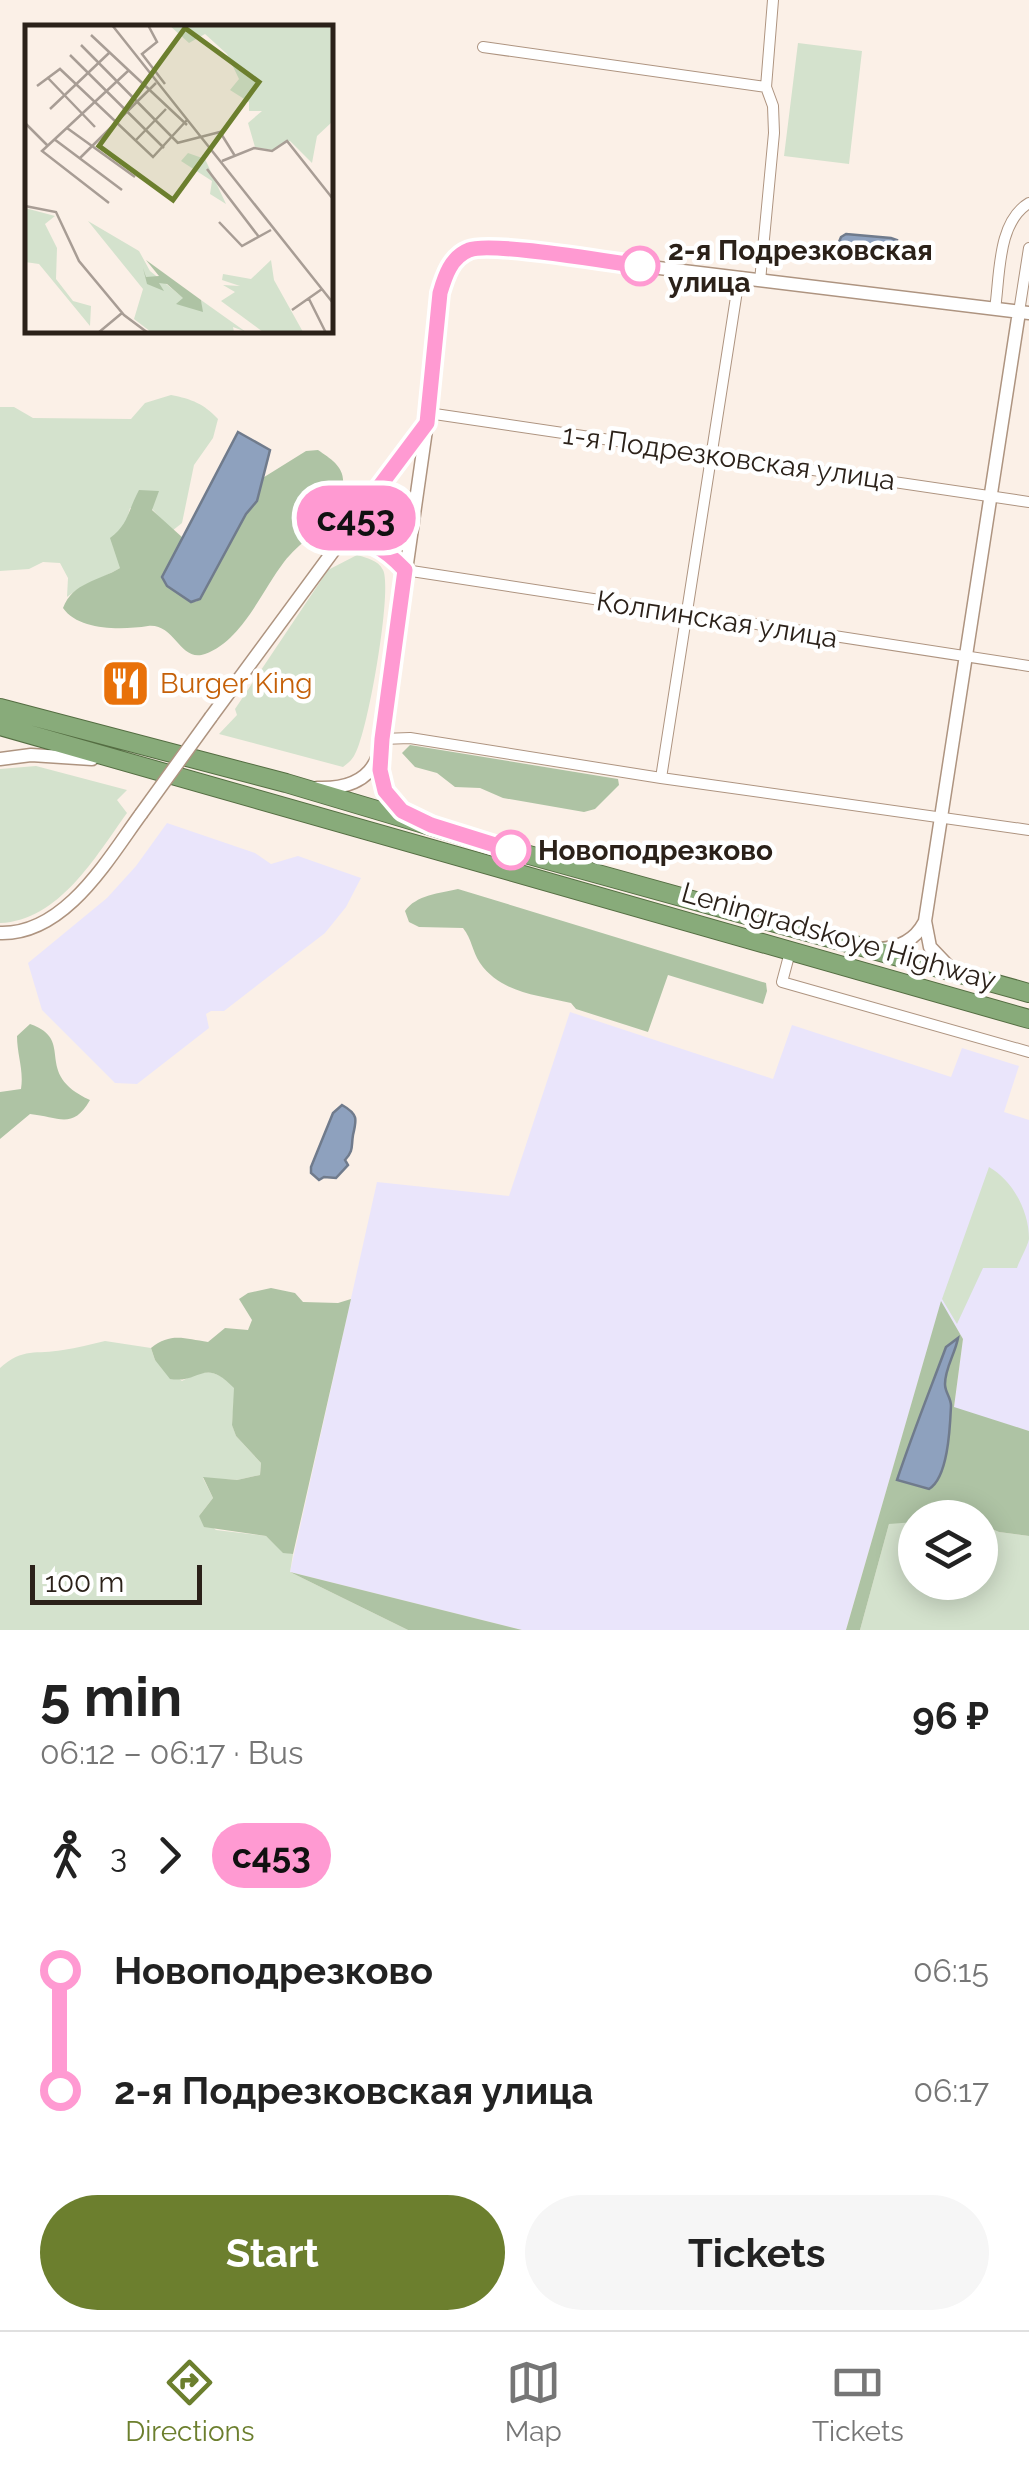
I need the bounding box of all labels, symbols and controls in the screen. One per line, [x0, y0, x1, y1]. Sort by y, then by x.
inset map [25, 25, 332, 332]
place label: 2-я Подрезковская улица [668, 234, 933, 299]
marker: 2-я Подрезковская улица [621, 247, 659, 285]
street label: 1-я Подрезковская улица [561, 418, 897, 497]
line badge: с453 [286, 486, 426, 550]
text: с453 [317, 498, 395, 539]
street label: Колпинская улица [594, 584, 840, 655]
restaurant icon: Burger King [99, 657, 151, 709]
place label: Burger King [160, 667, 313, 700]
marker: Новоподрезково [492, 831, 530, 869]
place label: Новоподрезково [538, 834, 773, 867]
street label: Leningradskoye Highway [678, 876, 1000, 997]
map controls [898, 1500, 998, 1600]
button: layers [898, 1500, 998, 1600]
scale bar [30, 1560, 202, 1604]
text: 100 m [45, 1566, 124, 1599]
text: 5 min [40, 1664, 182, 1729]
text: 96 ₽ [912, 1693, 989, 1738]
text: 06:12 – 06:17 · Bus [40, 1734, 304, 1771]
icon: walk [40, 1828, 95, 1883]
icon: forward [142, 1828, 197, 1883]
text: с453 [232, 1835, 311, 1876]
text: 3 [110, 1837, 127, 1874]
text: Новоподрезково [114, 1948, 433, 1993]
text: 06:15 [913, 1952, 989, 1989]
text: 2-я Подрезковская улица [114, 2068, 593, 2113]
text: 06:17 [913, 2072, 989, 2109]
button: Start [40, 2195, 505, 2310]
button: Tickets [525, 2195, 989, 2310]
tab: Directions [125, 2355, 254, 2448]
tab: Map [505, 2355, 562, 2448]
tab: Tickets [812, 2355, 904, 2448]

